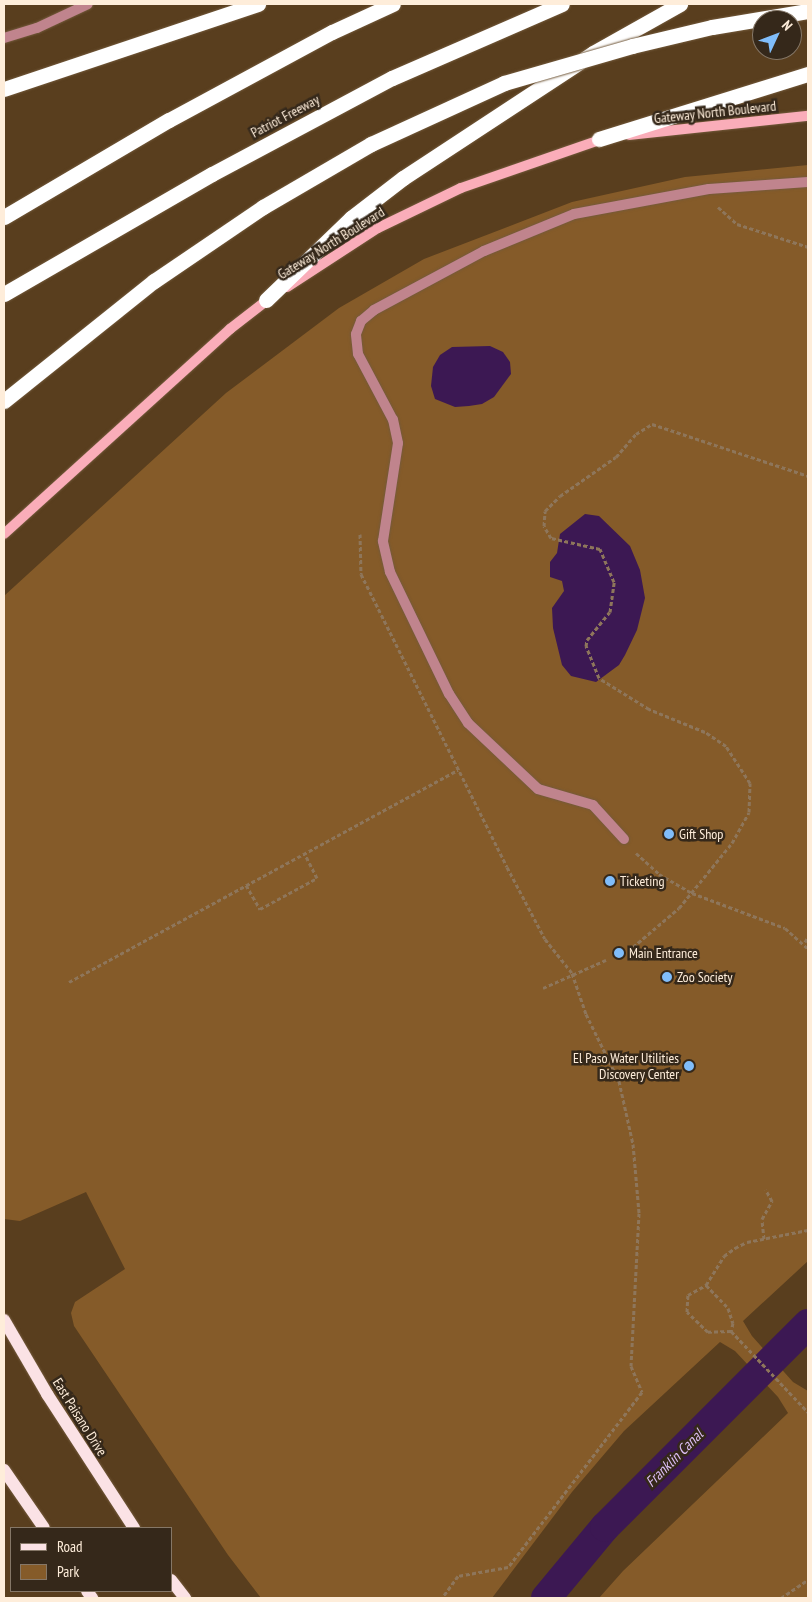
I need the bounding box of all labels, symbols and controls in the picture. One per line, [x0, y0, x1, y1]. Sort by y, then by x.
north arrow [752, 10, 802, 60]
text: N [778, 17, 796, 34]
street label: Patriot Freeway [248, 91, 322, 141]
street label: Gateway North Boulevard [653, 97, 777, 127]
street label: Gateway North Boulevard [274, 203, 388, 283]
place label: Gift Shop [679, 826, 723, 842]
marker: Gift Shop [663, 828, 675, 840]
place label: Ticketing [620, 873, 664, 889]
marker: Ticketing [604, 875, 616, 887]
place label: Main Entrance [629, 945, 698, 961]
marker: Main Entrance [613, 947, 625, 959]
place label: Zoo Society [677, 969, 733, 985]
marker: Zoo Society [661, 971, 673, 983]
place label: El Paso Water Utilities Discovery Center [573, 1050, 679, 1082]
marker: El Paso Water Utilities Discovery Center [683, 1060, 695, 1072]
street label: East Paisano Drive [49, 1375, 111, 1459]
water label: Franklin Canal [641, 1425, 707, 1491]
legend [10, 1527, 172, 1592]
text: Road [57, 1537, 83, 1556]
text: Park [57, 1562, 79, 1581]

